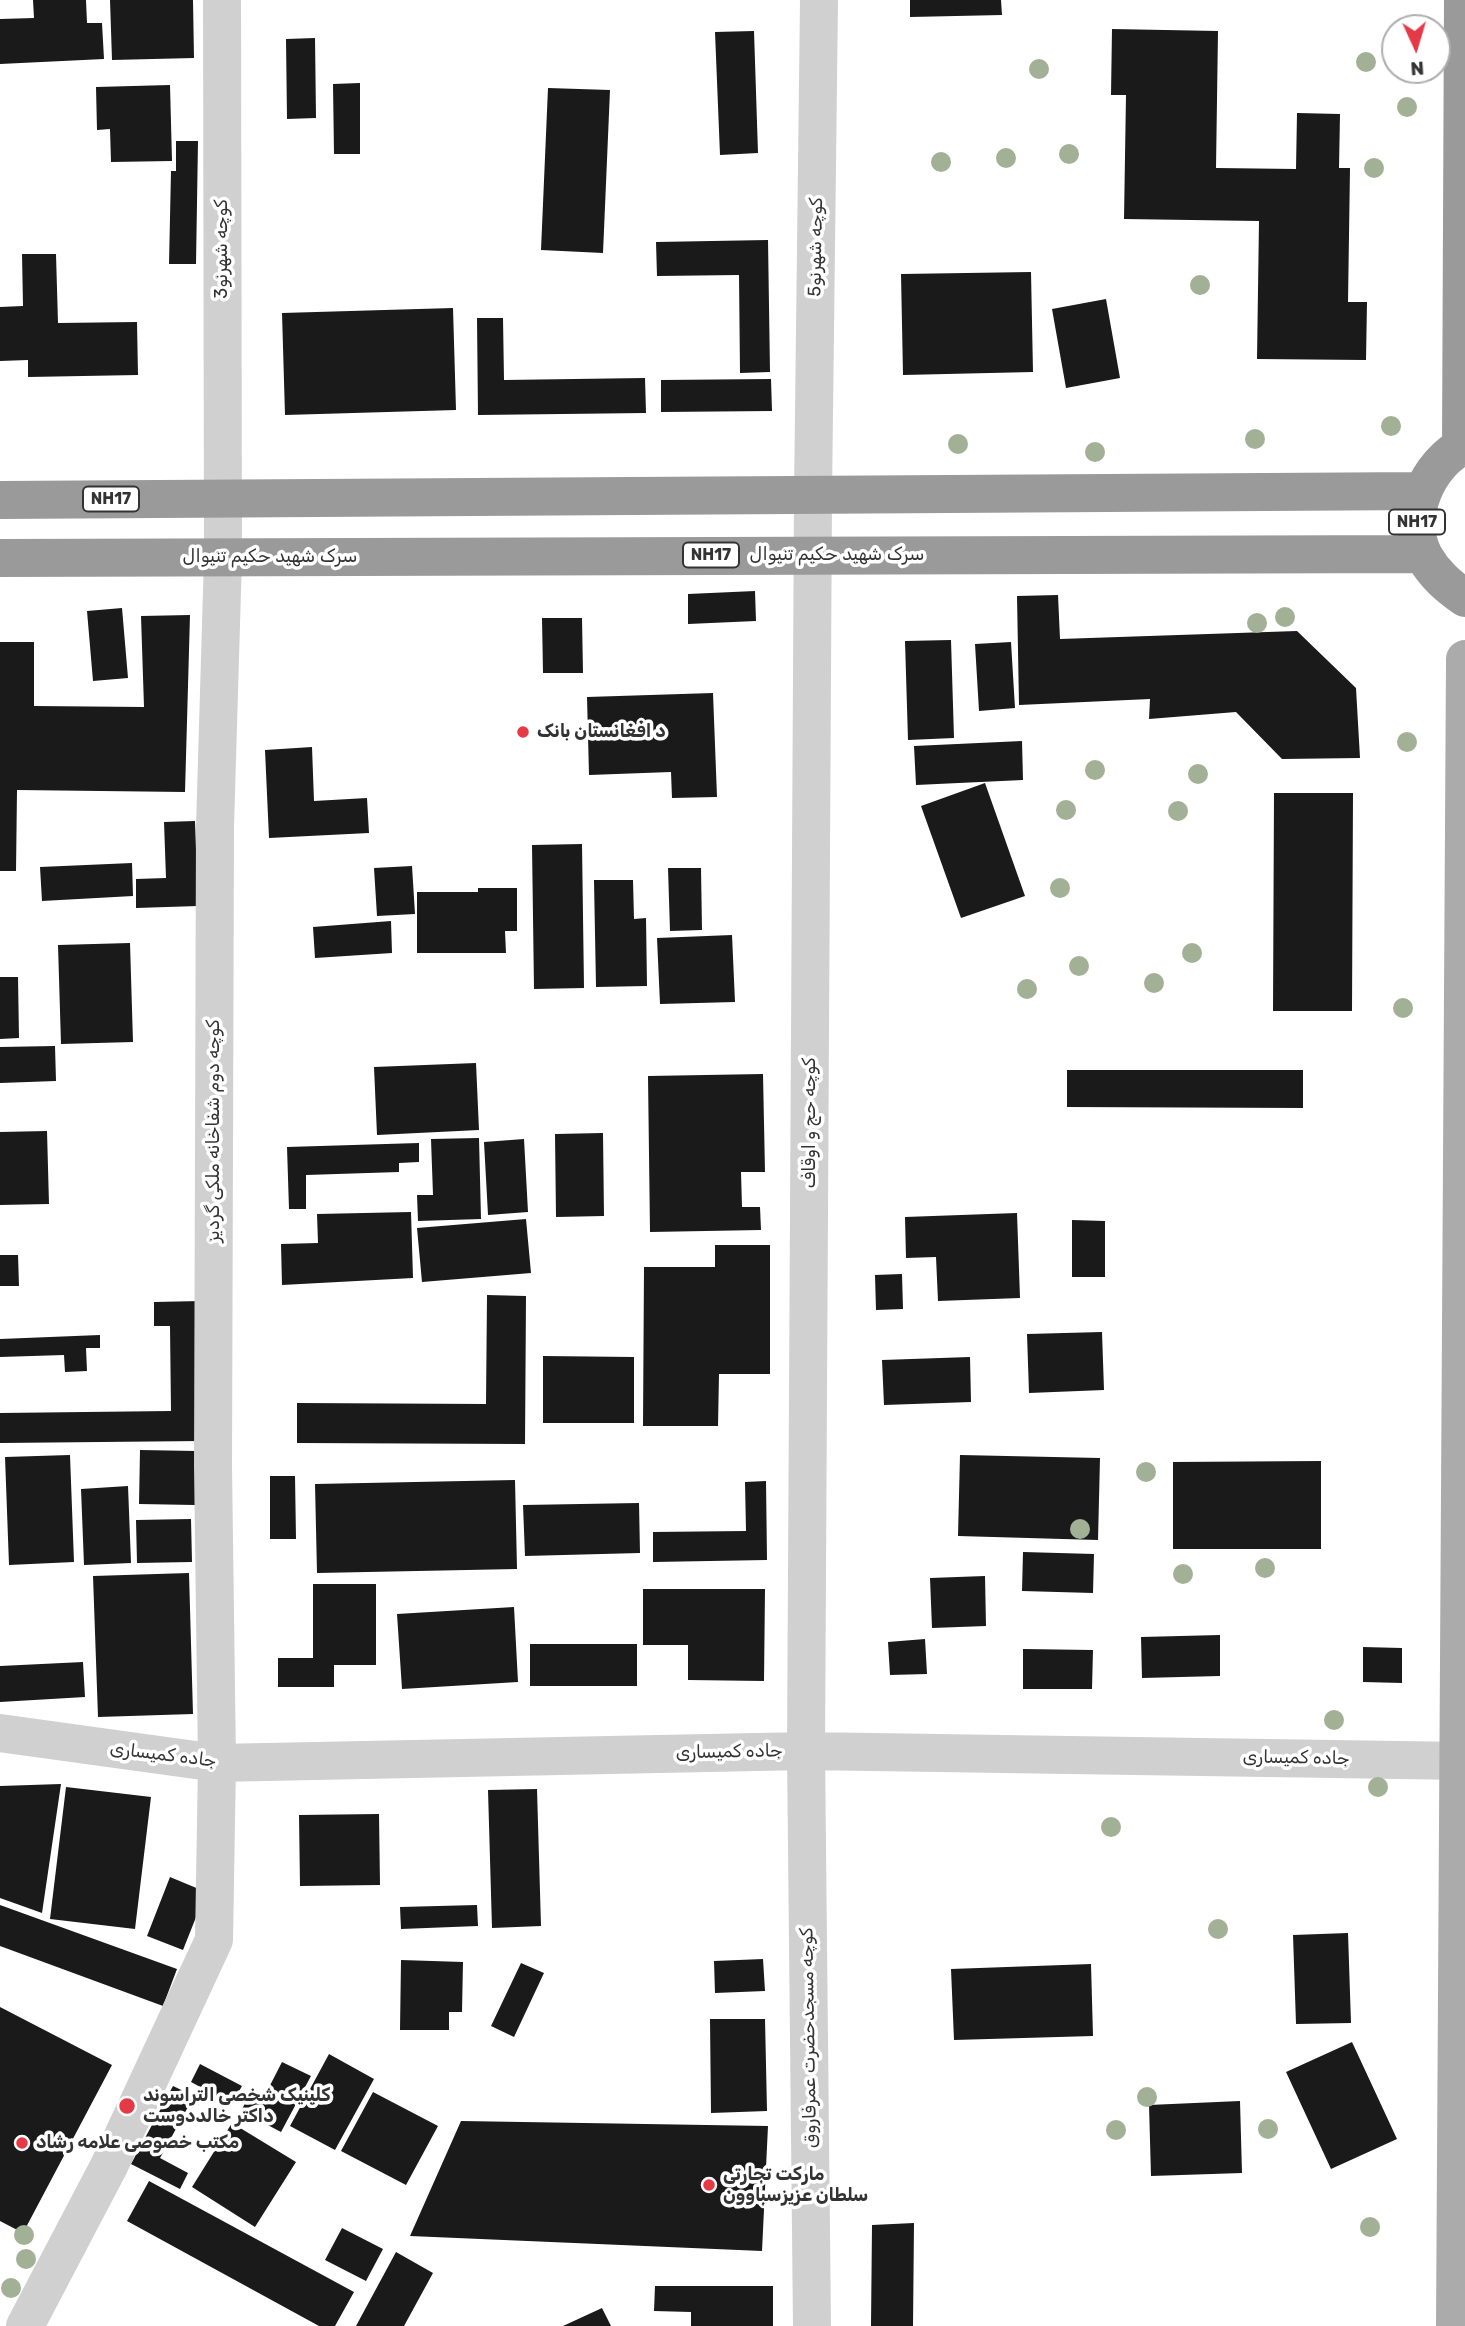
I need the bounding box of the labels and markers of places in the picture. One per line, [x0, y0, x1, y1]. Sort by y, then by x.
place label: د افغانستان بانک [537, 721, 666, 743]
marker: د افغانستان بانک [515, 724, 531, 740]
place label: کلینیک شخصی التراسوند داکتر خالددوست [143, 2085, 330, 2128]
marker: کلینیک شخصی التراسوند داکتر خالددوست [117, 2096, 137, 2116]
place label: مکتب خصوصی علامه رشاد [36, 2132, 239, 2154]
marker: مکتب خصوصی علامه رشاد [14, 2135, 30, 2151]
place label: مارکت تجارتی سلطان عزیزسباوون [723, 2164, 868, 2206]
marker: مارکت تجارتی سلطان عزیزسباوون [701, 2177, 717, 2193]

